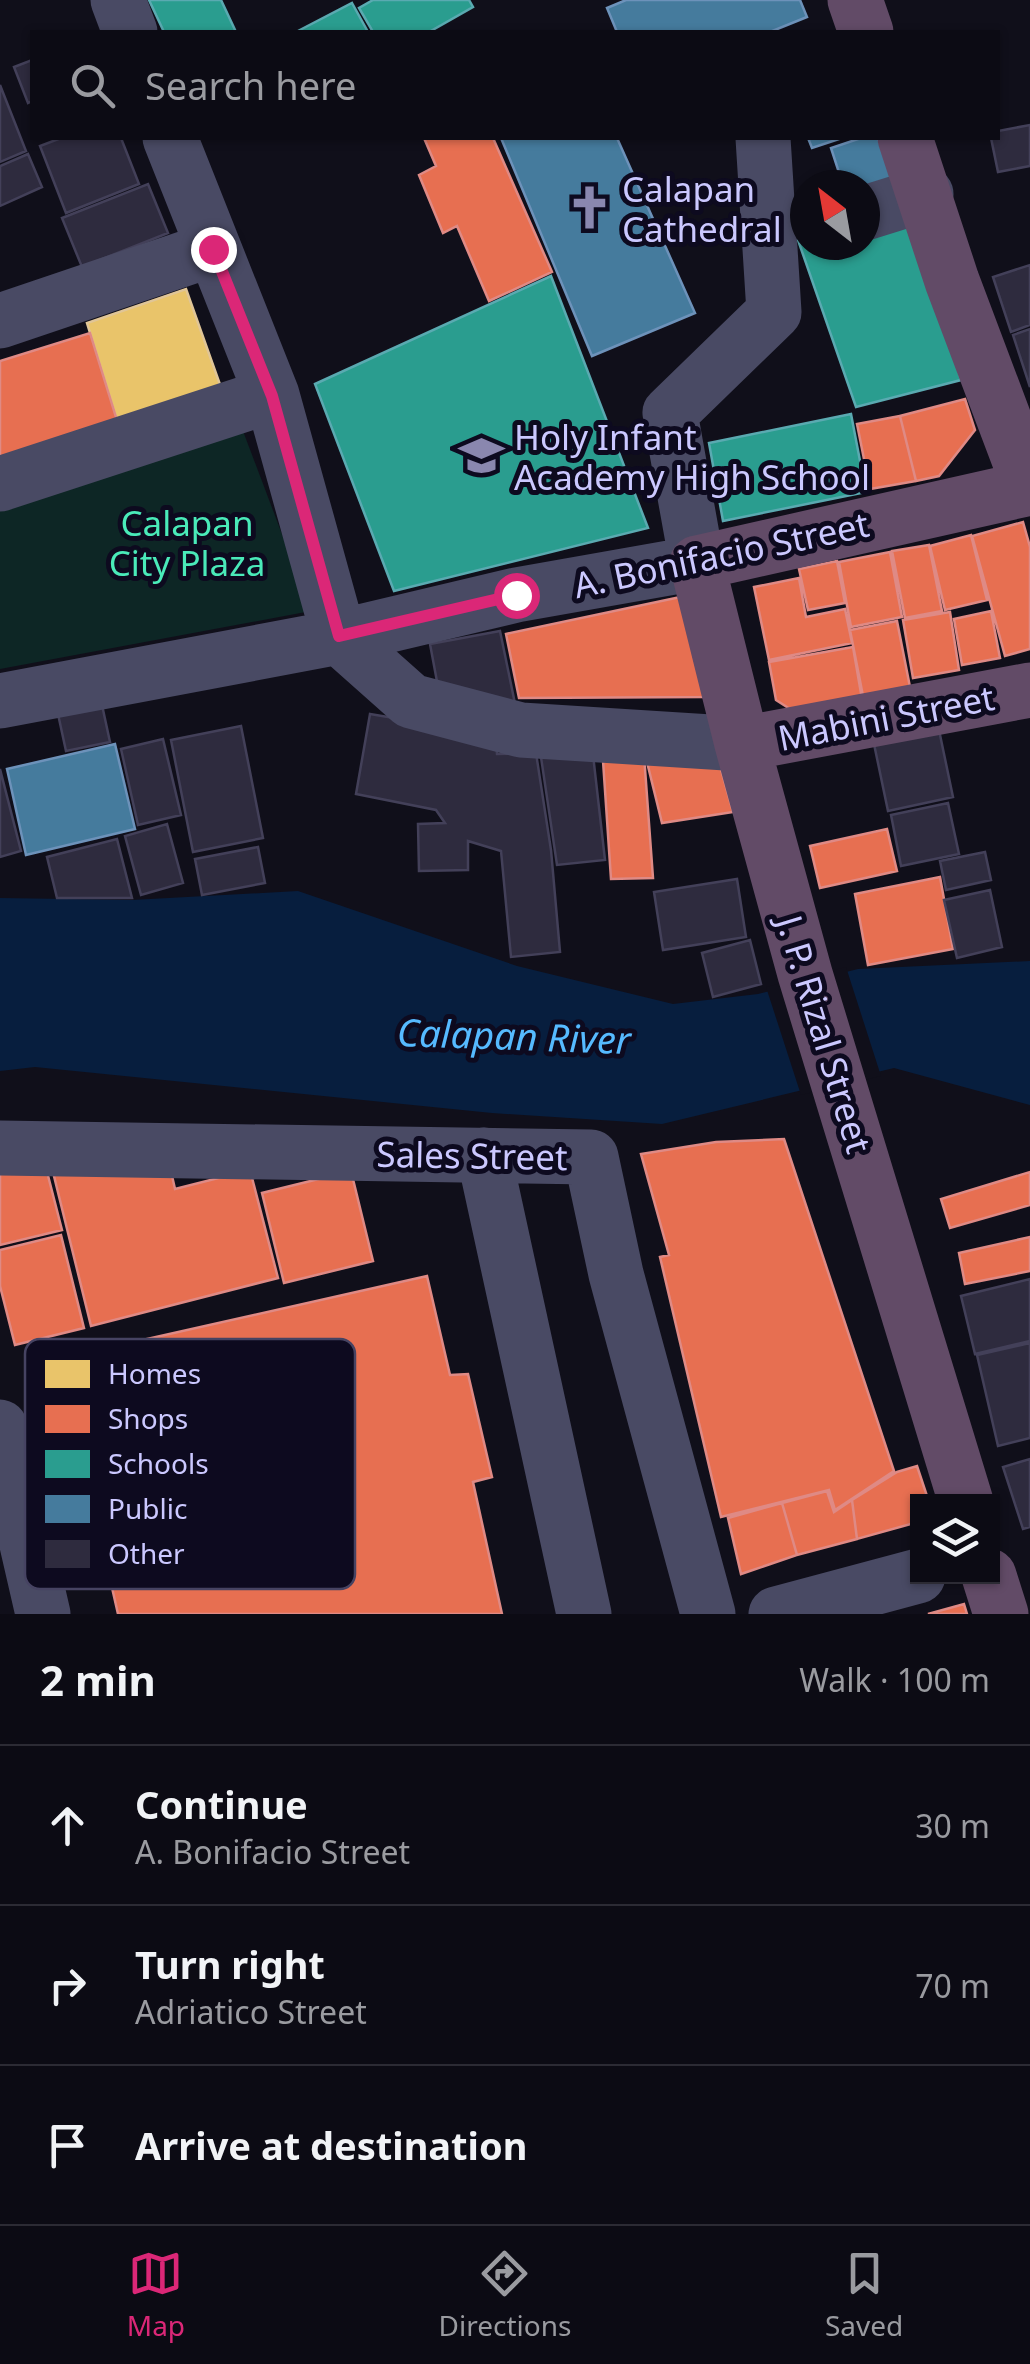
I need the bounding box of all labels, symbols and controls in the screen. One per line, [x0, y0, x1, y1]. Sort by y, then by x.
search box [30, 30, 1000, 140]
icon: search [65, 58, 120, 113]
text: Search here [145, 59, 356, 111]
place label: Calapan Cathedral [622, 165, 782, 252]
north arrow [790, 170, 880, 260]
church icon: Calapan Cathedral [565, 184, 613, 232]
route end [191, 227, 237, 273]
place label: Holy Infant Academy High School [514, 413, 870, 500]
school or university icon: Holy Infant Academy High School [457, 432, 505, 480]
park label: Calapan City Plaza [109, 499, 265, 586]
street label: A. Bonifacio Street [569, 500, 873, 608]
route start [494, 573, 540, 619]
street label: Mabini Street [774, 673, 998, 761]
street label: J. P. Rizal Street [766, 907, 883, 1158]
water label: Calapan River [396, 1005, 634, 1065]
street label: Sales Street [376, 1130, 568, 1180]
legend [25, 1339, 355, 1589]
text: Homes [108, 1354, 201, 1392]
text: Shops [108, 1399, 188, 1437]
text: Schools [108, 1444, 209, 1482]
text: Public [108, 1489, 187, 1527]
map controls [910, 1494, 1000, 1584]
button: layers [910, 1494, 1000, 1584]
text: Other [108, 1534, 185, 1572]
text: 2 min [40, 1651, 156, 1708]
text: Walk · 100 m [799, 1658, 990, 1701]
text: Continue [135, 1778, 308, 1830]
icon: ahead [40, 1798, 95, 1853]
text: 30 m [915, 1804, 990, 1847]
text: A. Bonifacio Street [135, 1830, 410, 1873]
text: Turn right [135, 1938, 325, 1990]
icon: right [40, 1958, 95, 2013]
text: 70 m [915, 1964, 990, 2007]
text: Adriatico Street [135, 1990, 367, 2033]
icon: arrive [40, 2118, 95, 2173]
text: Arrive at destination [135, 2119, 527, 2171]
tab: Map [127, 2246, 185, 2344]
tab: Directions [439, 2246, 571, 2344]
tab: Saved [825, 2246, 903, 2344]

